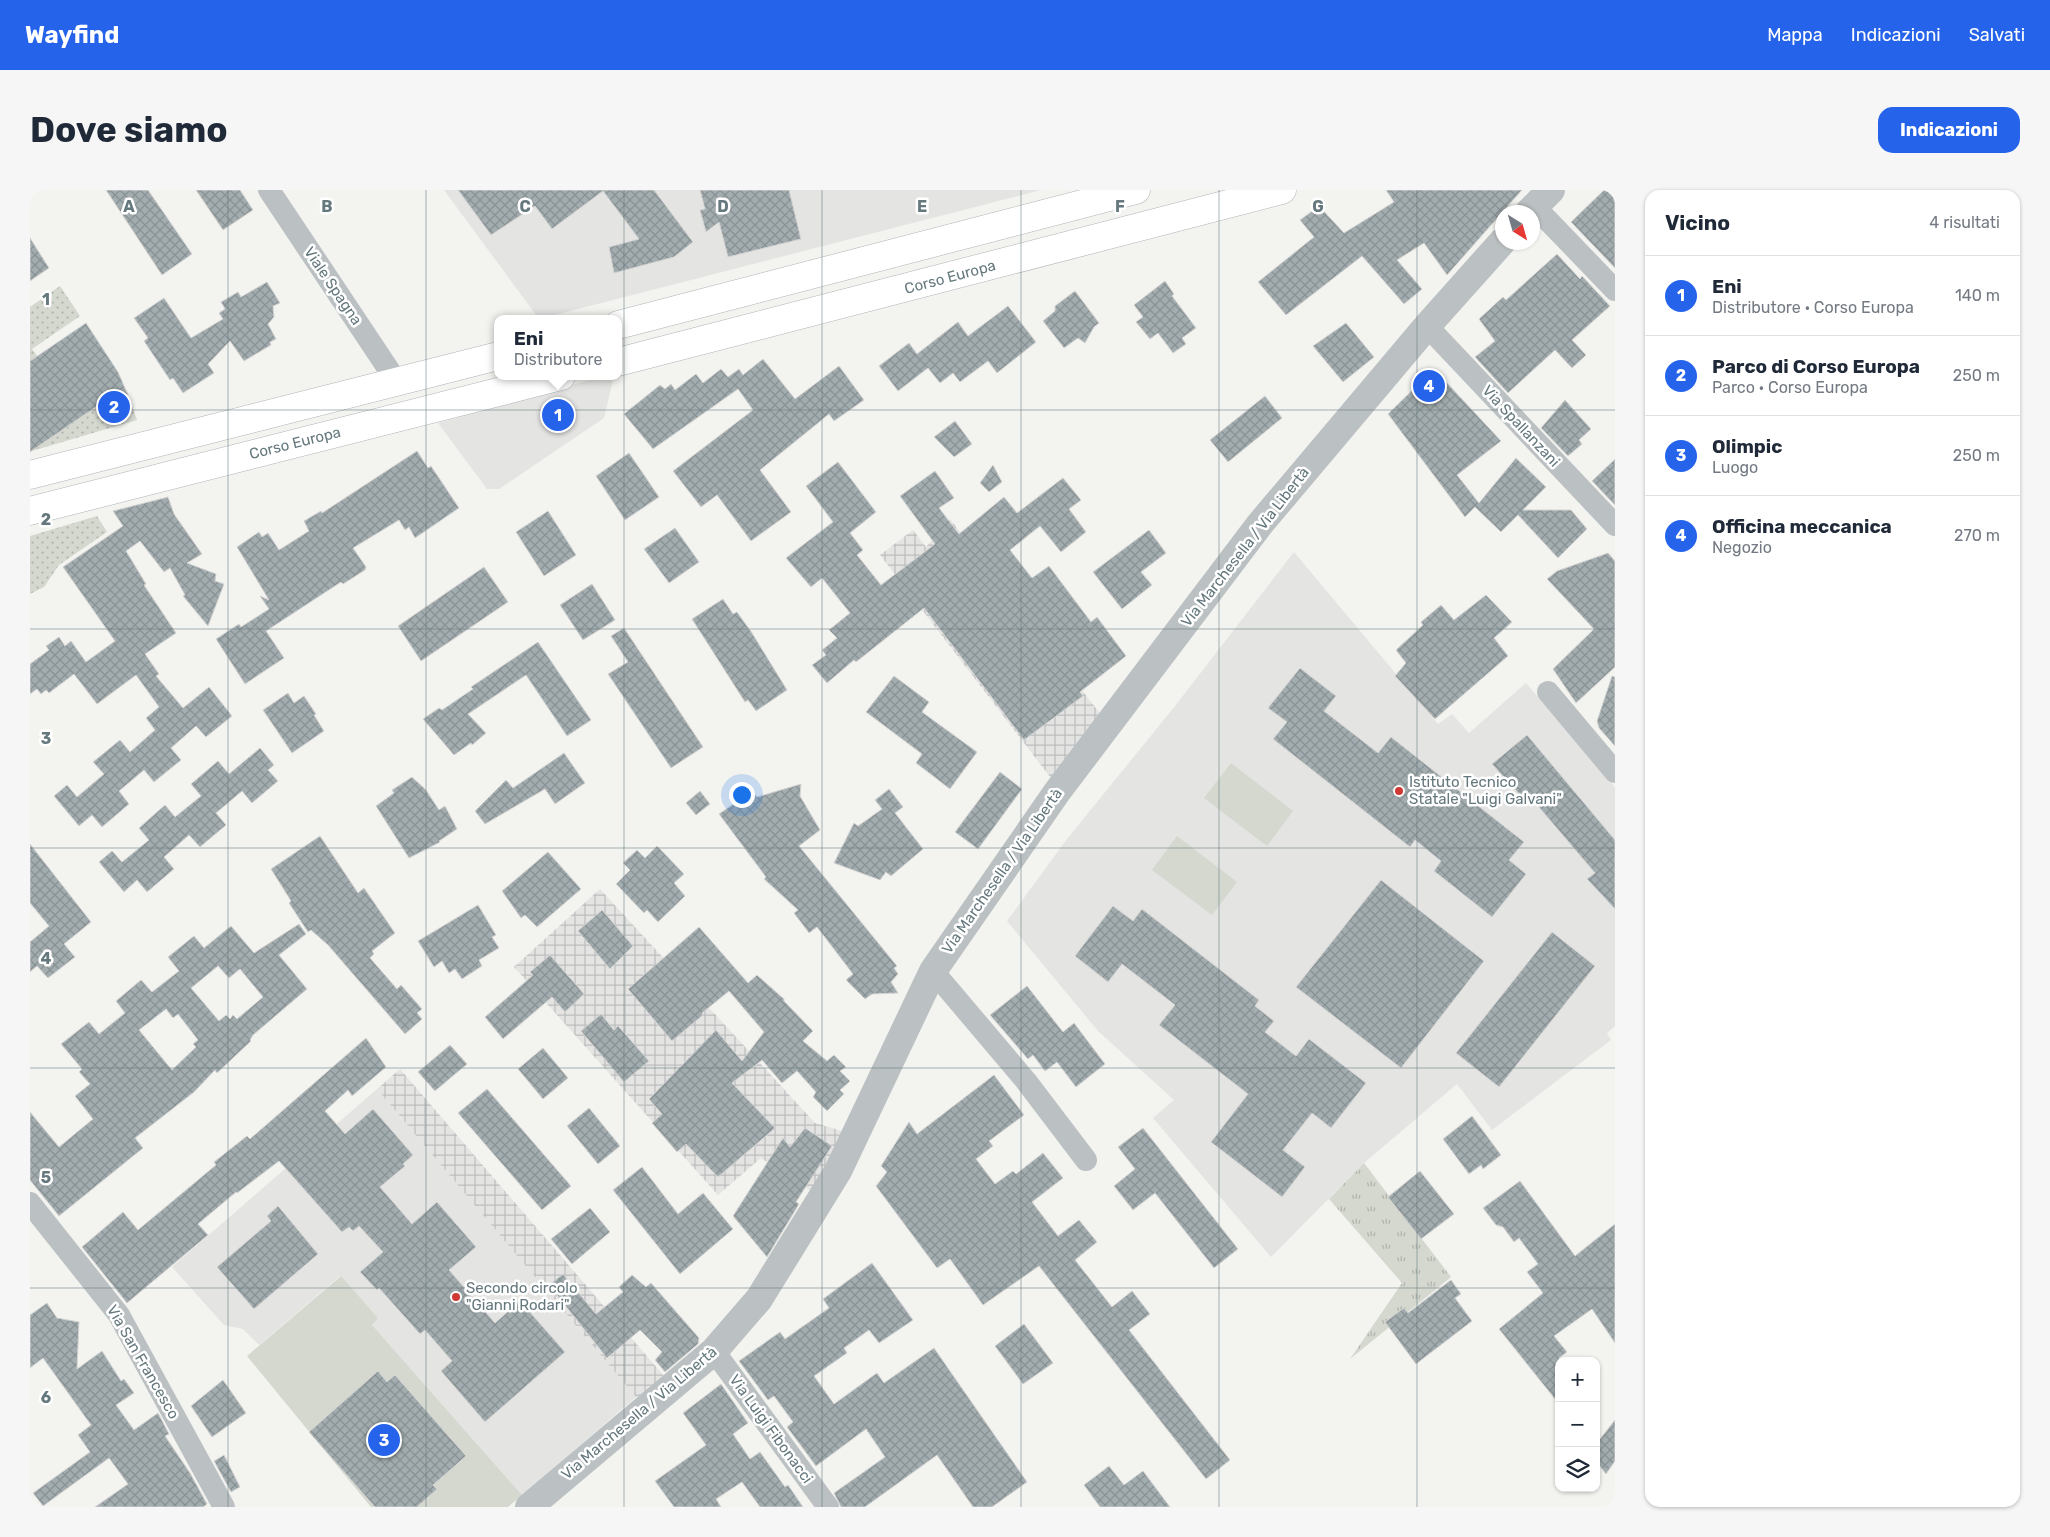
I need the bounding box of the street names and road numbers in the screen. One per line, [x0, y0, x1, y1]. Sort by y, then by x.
street label: Viale Spagna [300, 244, 366, 328]
street label: Corso Europa [902, 256, 998, 298]
street label: Via Spallanzani [1479, 381, 1563, 471]
street label: Corso Europa [247, 423, 343, 463]
street label: Via Marchesella / Via Libertà [1177, 464, 1313, 630]
street label: Via Marchesella / Via Libertà [938, 785, 1066, 957]
street label: Via San Francesco [103, 1302, 183, 1422]
street label: Via Marchesella / Via Libertà [558, 1343, 720, 1483]
street label: Via Luigi Fibonacci [726, 1371, 816, 1487]

